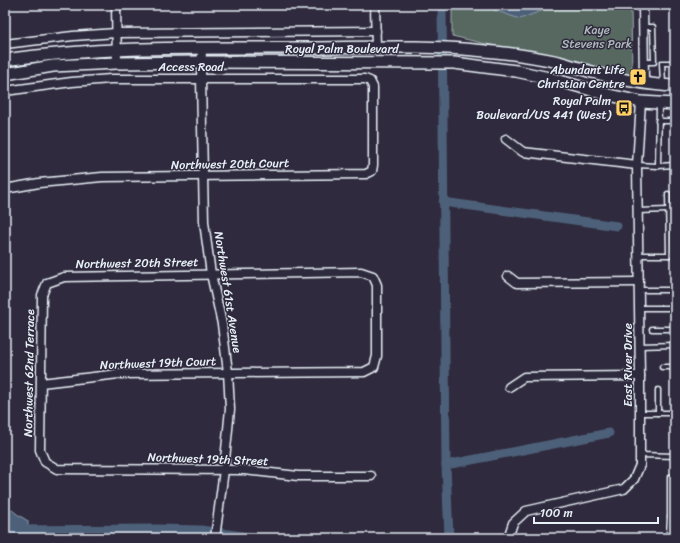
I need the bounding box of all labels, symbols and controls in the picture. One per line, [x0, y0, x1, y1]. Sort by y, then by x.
park label: Kaye Stevens Park [562, 19, 632, 55]
street label: Royal Palm Boulevard [285, 38, 399, 60]
street label: Access Road [157, 56, 224, 78]
place label: Abundant Life Christian Centre [537, 59, 625, 95]
church icon: Abundant Life Christian Centre [628, 67, 648, 87]
place label: Royal Palm Boulevard/US 441 (West) [476, 90, 612, 126]
bus stop icon: Royal Palm Boulevard/US 441 (West) [614, 98, 634, 118]
street label: Northwest 20th Court [171, 152, 289, 176]
street label: Northwest 61st Avenue [208, 230, 249, 355]
street label: Northwest 20th Street [75, 251, 199, 275]
street label: Northwest 62nd Terrace [17, 309, 41, 437]
street label: East River Drive [617, 323, 639, 407]
street label: Northwest 19th Court [100, 350, 216, 376]
street label: Northwest 19th Street [147, 446, 269, 472]
scale bar [534, 499, 658, 525]
text: 100 m [540, 502, 573, 524]

